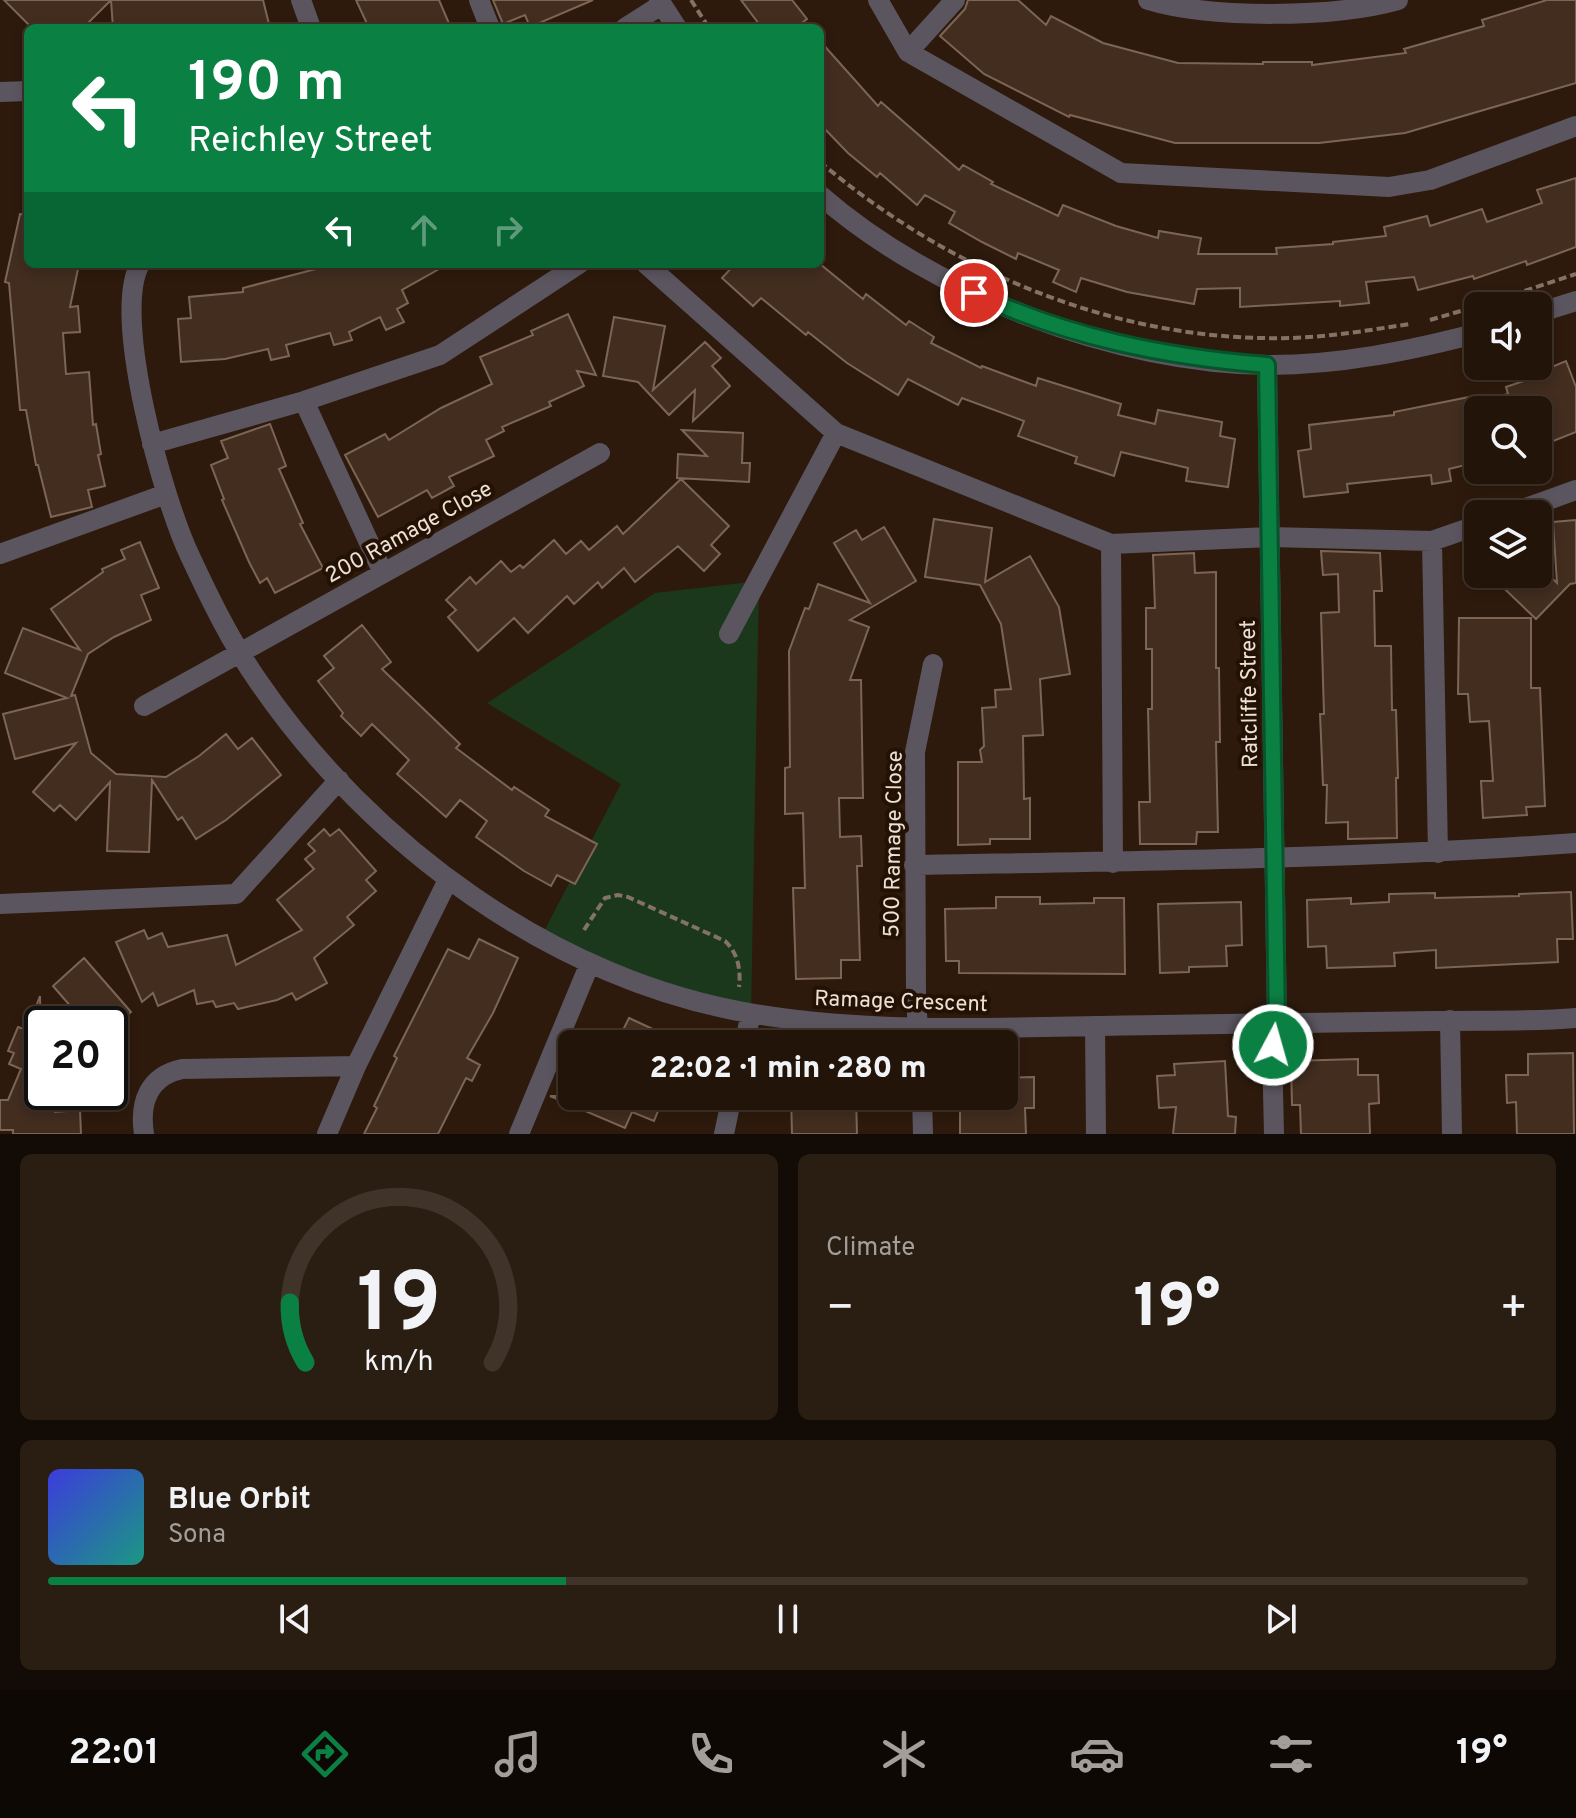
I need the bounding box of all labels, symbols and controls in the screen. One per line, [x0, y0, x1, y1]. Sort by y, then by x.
text: 190 m [188, 50, 345, 120]
icon: left [56, 56, 160, 160]
text: Reichley Street [188, 119, 433, 165]
icon: left [318, 208, 362, 252]
icon: ahead [402, 208, 446, 252]
icon: right [486, 208, 530, 252]
pin [940, 259, 1008, 327]
icon: arrive [952, 271, 996, 315]
map controls [1464, 292, 1552, 588]
button: sound [1464, 292, 1552, 380]
button: search [1464, 396, 1552, 484]
street label: 200 Ramage Close [321, 476, 497, 590]
button: layers [1464, 500, 1552, 588]
street label: Ratcliffe Street [1236, 619, 1265, 768]
street label: 500 Ramage Close [879, 750, 910, 938]
street label: Ramage Crescent [814, 986, 988, 1019]
position arrow [1231, 1003, 1315, 1087]
speed limit sign: 20 [24, 1006, 128, 1110]
text: 22:02 · 1 min · 280 m [649, 1051, 927, 1088]
text: Climate [826, 1232, 915, 1265]
text: 19 [357, 1256, 441, 1361]
text: 19° [1134, 1272, 1220, 1348]
text: − [826, 1282, 854, 1338]
text: + [1500, 1282, 1528, 1338]
text: km/h [364, 1345, 434, 1381]
text: Blue Orbit [168, 1482, 311, 1519]
text: Sona [168, 1519, 226, 1552]
icon: previous [273, 1597, 317, 1641]
icon: pause [766, 1597, 810, 1641]
icon: next [1259, 1597, 1303, 1641]
icon: directions [297, 1726, 353, 1782]
icon: music [490, 1726, 546, 1782]
icon: phone [683, 1726, 739, 1782]
icon: climate [876, 1726, 932, 1782]
icon: car [1069, 1726, 1125, 1782]
icon: filters [1263, 1726, 1319, 1782]
text: 22:01 [69, 1731, 159, 1777]
text: 19° [1456, 1731, 1507, 1777]

